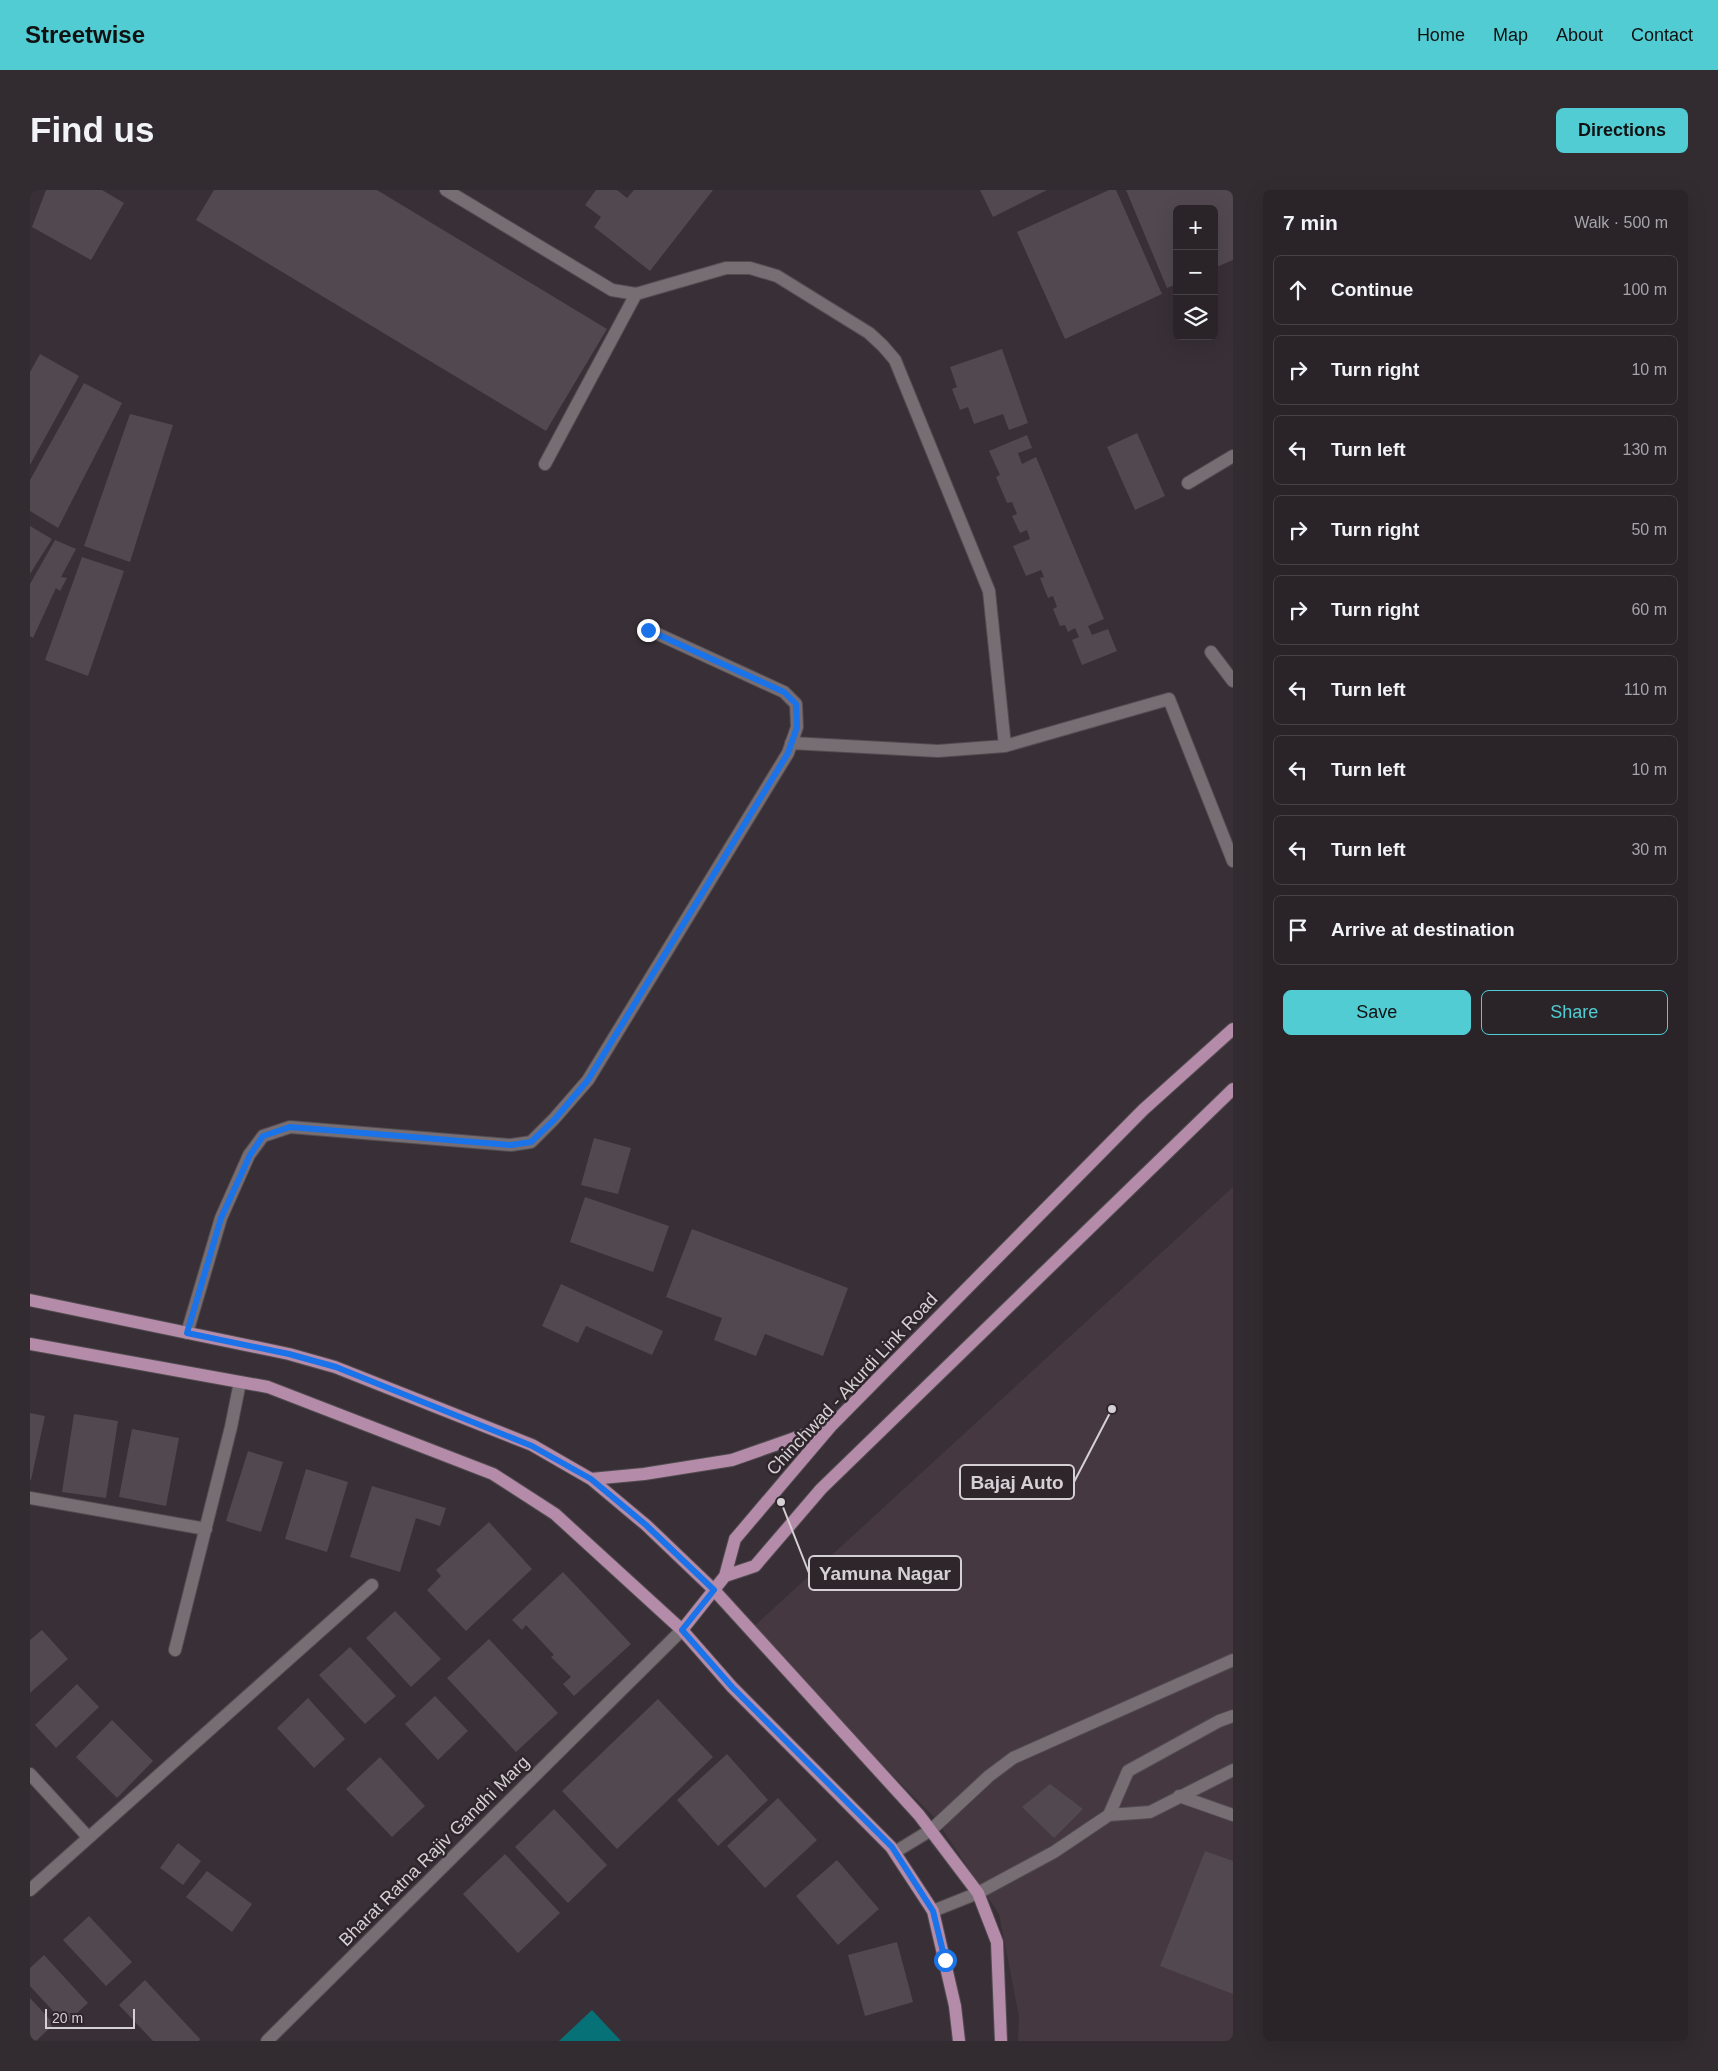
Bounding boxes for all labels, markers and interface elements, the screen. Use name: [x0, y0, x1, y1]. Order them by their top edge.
text: Streetwise: [25, 21, 145, 48]
text: Home: [1417, 25, 1465, 45]
text: Map: [1493, 25, 1528, 45]
text: About: [1556, 25, 1603, 45]
text: Contact: [1631, 25, 1693, 45]
button: Directions: [1556, 108, 1688, 153]
text: Find us: [30, 110, 154, 149]
map controls: [1173, 205, 1218, 340]
button: +: [1173, 205, 1218, 250]
text: 7 min: [1283, 211, 1338, 234]
text: Walk · 500 m: [1574, 214, 1668, 231]
button: −: [1173, 250, 1218, 295]
icon: ahead: [1284, 276, 1312, 304]
text: Continue: [1331, 279, 1413, 300]
text: 100 m: [1623, 281, 1667, 298]
button: layers: [1173, 295, 1218, 340]
icon: right: [1284, 356, 1312, 384]
text: Turn right: [1331, 359, 1419, 380]
text: 10 m: [1631, 361, 1667, 378]
icon: left: [1284, 436, 1312, 464]
text: Turn left: [1331, 439, 1406, 460]
text: 130 m: [1623, 441, 1667, 458]
icon: right: [1284, 516, 1312, 544]
text: Turn right: [1331, 519, 1419, 540]
text: 50 m: [1631, 521, 1667, 538]
icon: right: [1284, 596, 1312, 624]
text: Turn right: [1331, 599, 1419, 620]
text: 60 m: [1631, 601, 1667, 618]
route end: [637, 619, 660, 642]
icon: left: [1284, 676, 1312, 704]
text: Turn left: [1331, 679, 1406, 700]
text: 110 m: [1624, 681, 1667, 698]
icon: left: [1284, 756, 1312, 784]
text: Turn left: [1331, 759, 1406, 780]
text: 10 m: [1631, 761, 1667, 778]
icon: left: [1284, 836, 1312, 864]
text: Turn left: [1331, 839, 1406, 860]
text: 30 m: [1631, 841, 1667, 858]
icon: arrive: [1284, 916, 1312, 944]
text: Arrive at destination: [1331, 919, 1515, 940]
button: Save: [1283, 990, 1471, 1035]
button: Share: [1481, 990, 1668, 1035]
street label: Chinchwad - Akurdi Link Road: [762, 1289, 942, 1479]
callout: Bajaj Auto: [960, 1465, 1074, 1499]
text: Bajaj Auto: [970, 1472, 1064, 1493]
callout: Yamuna Nagar: [809, 1556, 961, 1590]
text: Yamuna Nagar: [819, 1563, 952, 1584]
street label: Bharat Ratna Rajiv Gandhi Marg: [335, 1752, 533, 1950]
route start: [934, 1949, 957, 1972]
scale bar: [45, 2006, 135, 2029]
text: 20 m: [52, 2010, 83, 2026]

